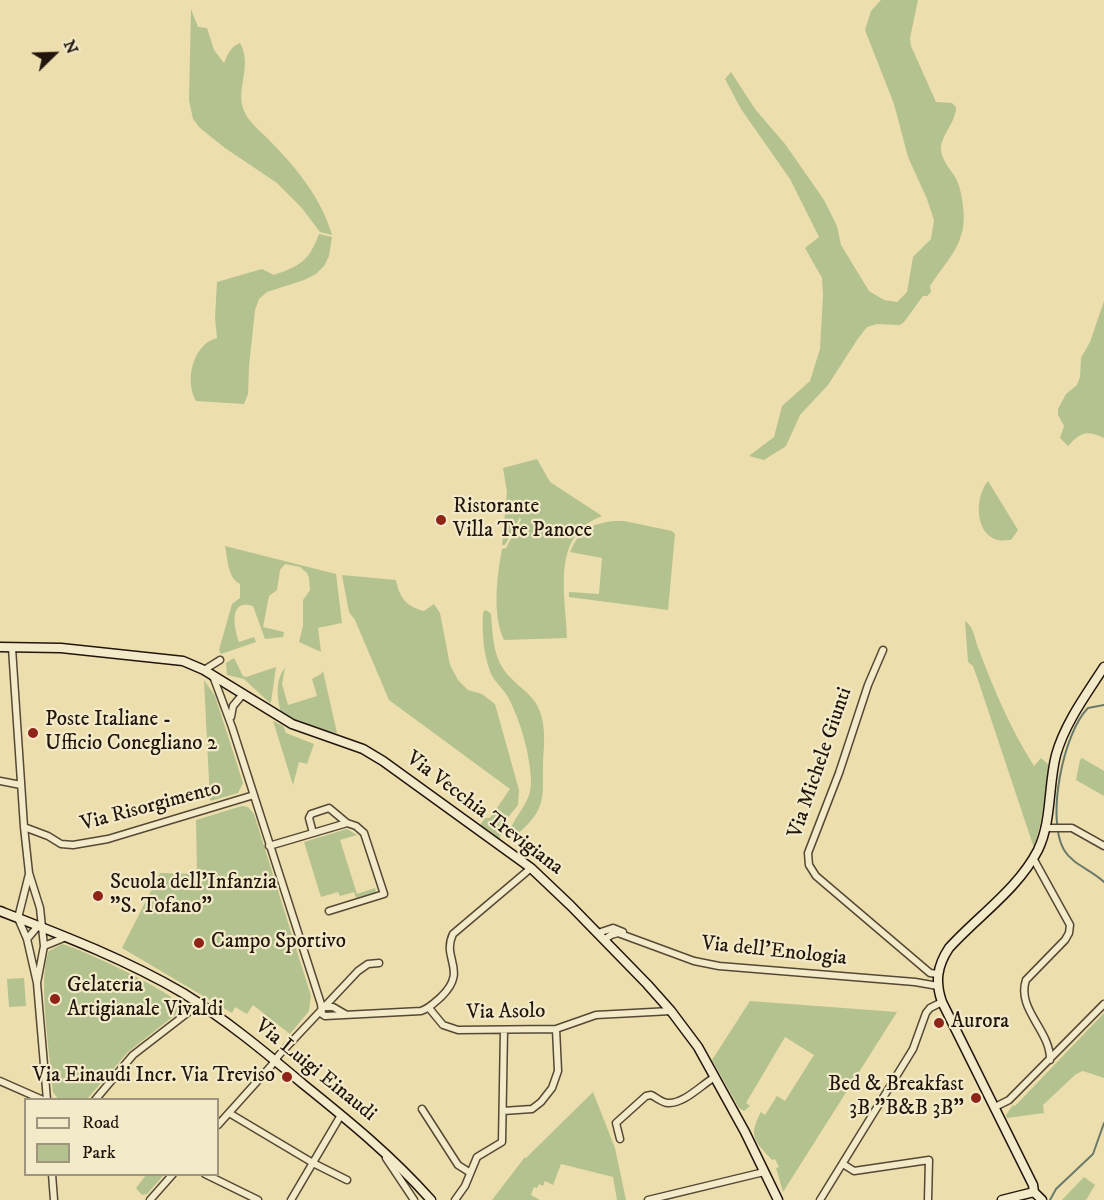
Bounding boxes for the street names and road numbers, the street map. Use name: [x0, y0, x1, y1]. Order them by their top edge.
street label: Via Michele Giunti: [783, 684, 859, 842]
street label: Via Vecchia Trevigiana: [400, 747, 568, 881]
street label: Via Risorgimento: [78, 776, 224, 838]
street label: Via dell'Enologia: [700, 932, 848, 972]
street label: Via Asolo: [466, 1000, 546, 1026]
street label: Via Luigi Einaudi: [249, 1014, 381, 1128]

